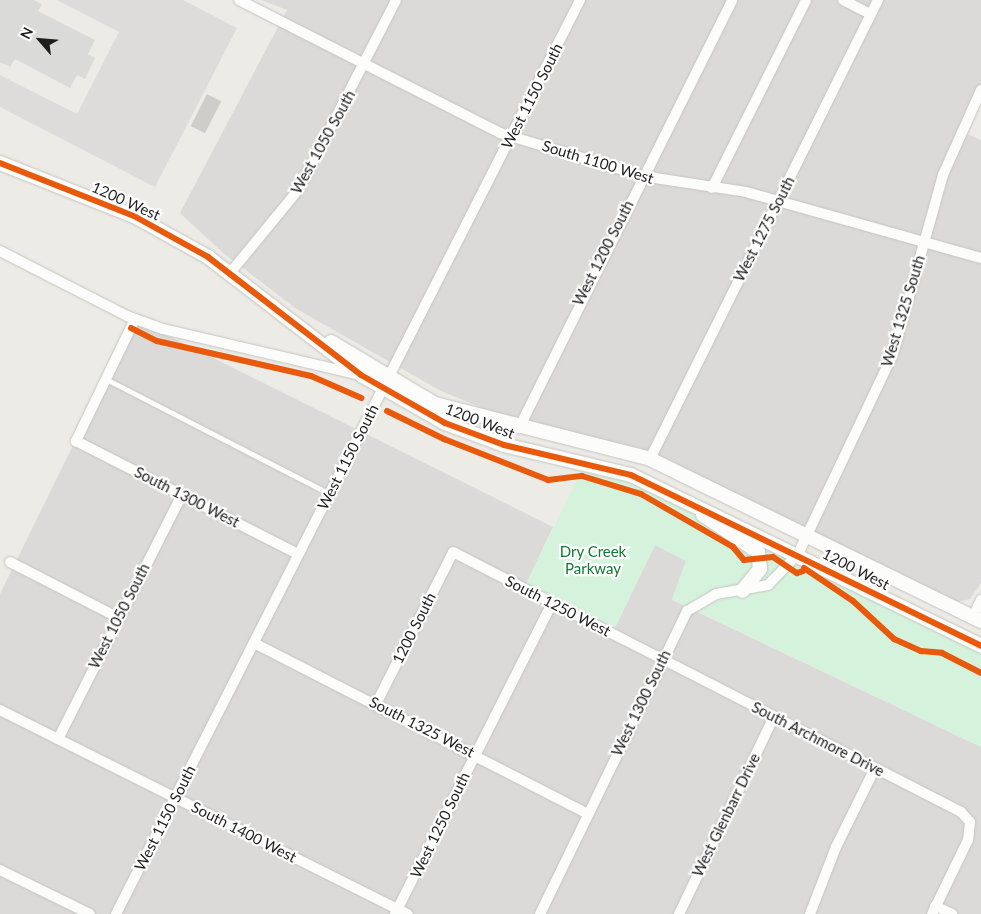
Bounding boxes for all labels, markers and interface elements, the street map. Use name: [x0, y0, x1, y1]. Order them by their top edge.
north arrow: [15, 15, 65, 65]
text: N: [16, 24, 36, 42]
street label: West 1150 South: [498, 40, 566, 152]
street label: West 1050 South: [287, 87, 359, 197]
street label: South 1100 West: [540, 136, 656, 188]
street label: West 1275 South: [730, 173, 798, 285]
street label: 1200 West: [89, 178, 163, 224]
street label: West 1200 South: [569, 197, 637, 309]
street label: West 1325 South: [877, 253, 929, 369]
street label: 1200 West: [443, 399, 517, 443]
street label: West 1150 South: [314, 401, 382, 513]
street label: South 1300 West: [131, 463, 243, 531]
park label: Dry Creek Parkway: [560, 542, 626, 577]
street label: 1200 West: [819, 544, 893, 594]
street label: West 1050 South: [85, 560, 153, 672]
street label: South 1250 West: [502, 572, 614, 640]
street label: 1200 South: [388, 589, 440, 667]
street label: West 1300 South: [608, 647, 674, 759]
street label: South 1325 West: [366, 693, 478, 761]
street label: South Archmore Drive: [748, 698, 888, 780]
street label: West Glenbarr Drive: [688, 750, 764, 880]
street label: West 1150 South: [131, 762, 199, 874]
street label: West 1250 South: [407, 769, 473, 881]
street label: South 1400 West: [188, 798, 300, 866]

